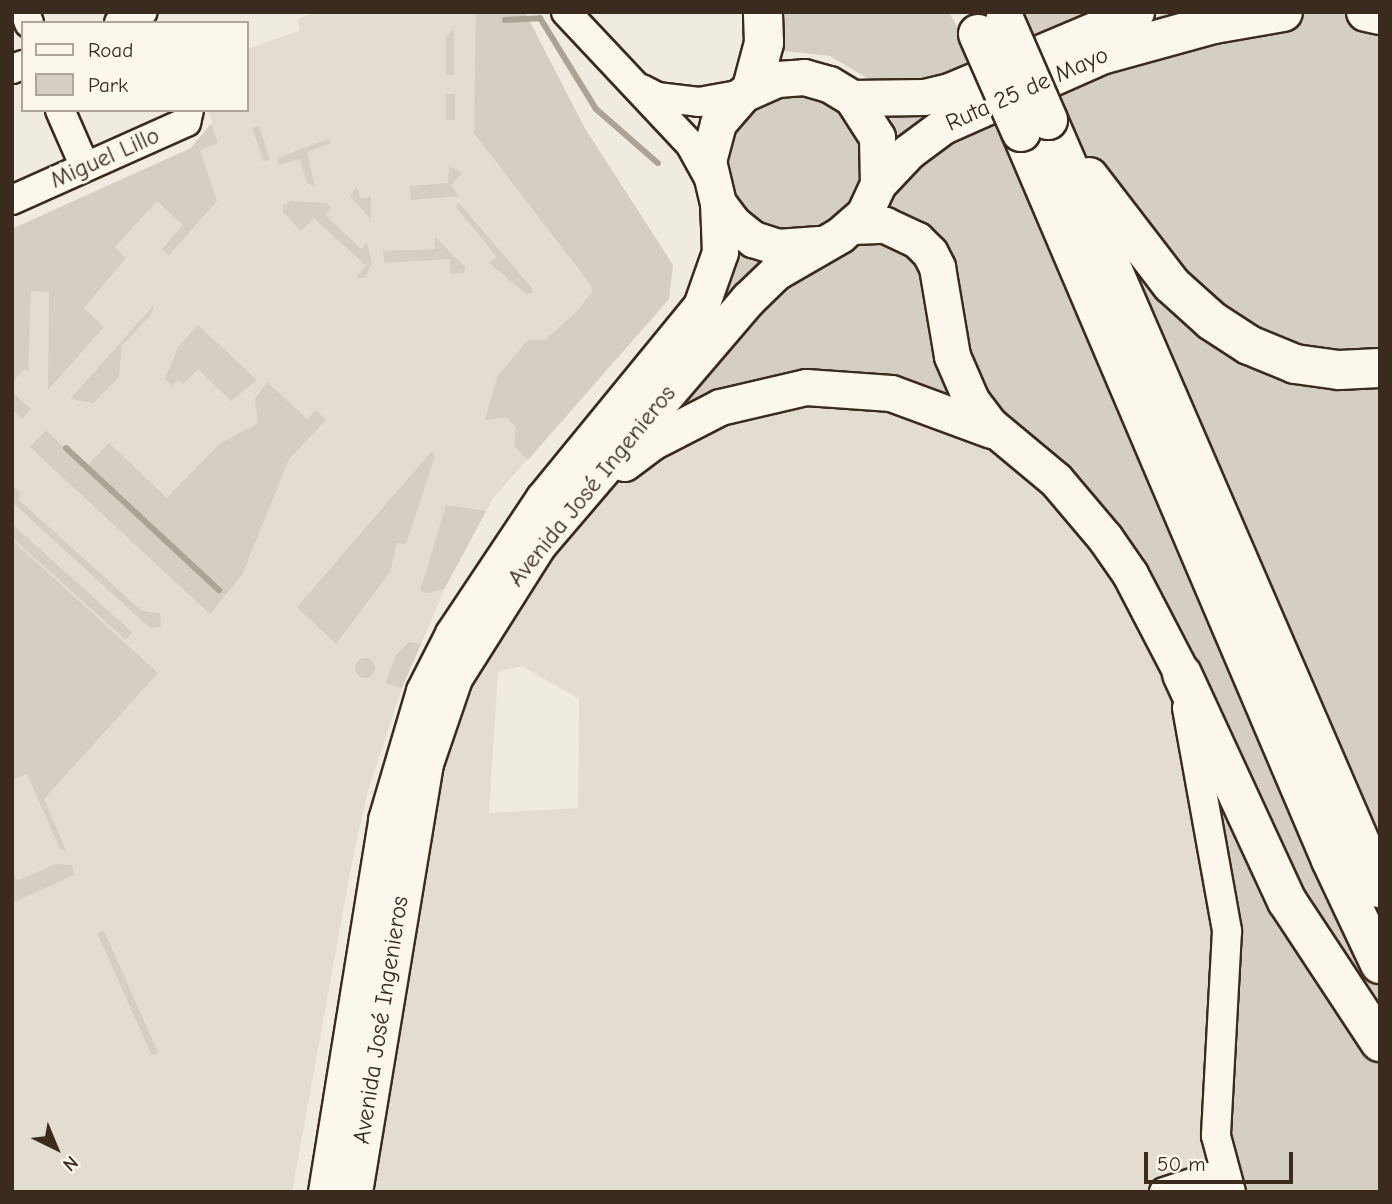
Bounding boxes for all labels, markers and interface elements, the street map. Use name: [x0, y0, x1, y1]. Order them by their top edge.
legend: [21, 21, 248, 112]
text: Road: [88, 38, 133, 62]
street label: Ruta 25 de Mayo: [941, 40, 1113, 138]
text: Park: [88, 73, 128, 97]
street label: Miguel Lillo: [46, 121, 164, 195]
street label: Avenida José Ingenieros: [502, 380, 682, 592]
street label: Avenida José Ingenieros: [347, 894, 415, 1146]
north arrow: [21, 1113, 91, 1183]
scale bar: [1147, 1138, 1296, 1182]
text: N: [58, 1151, 82, 1176]
text: 50 m: [1157, 1152, 1206, 1176]

